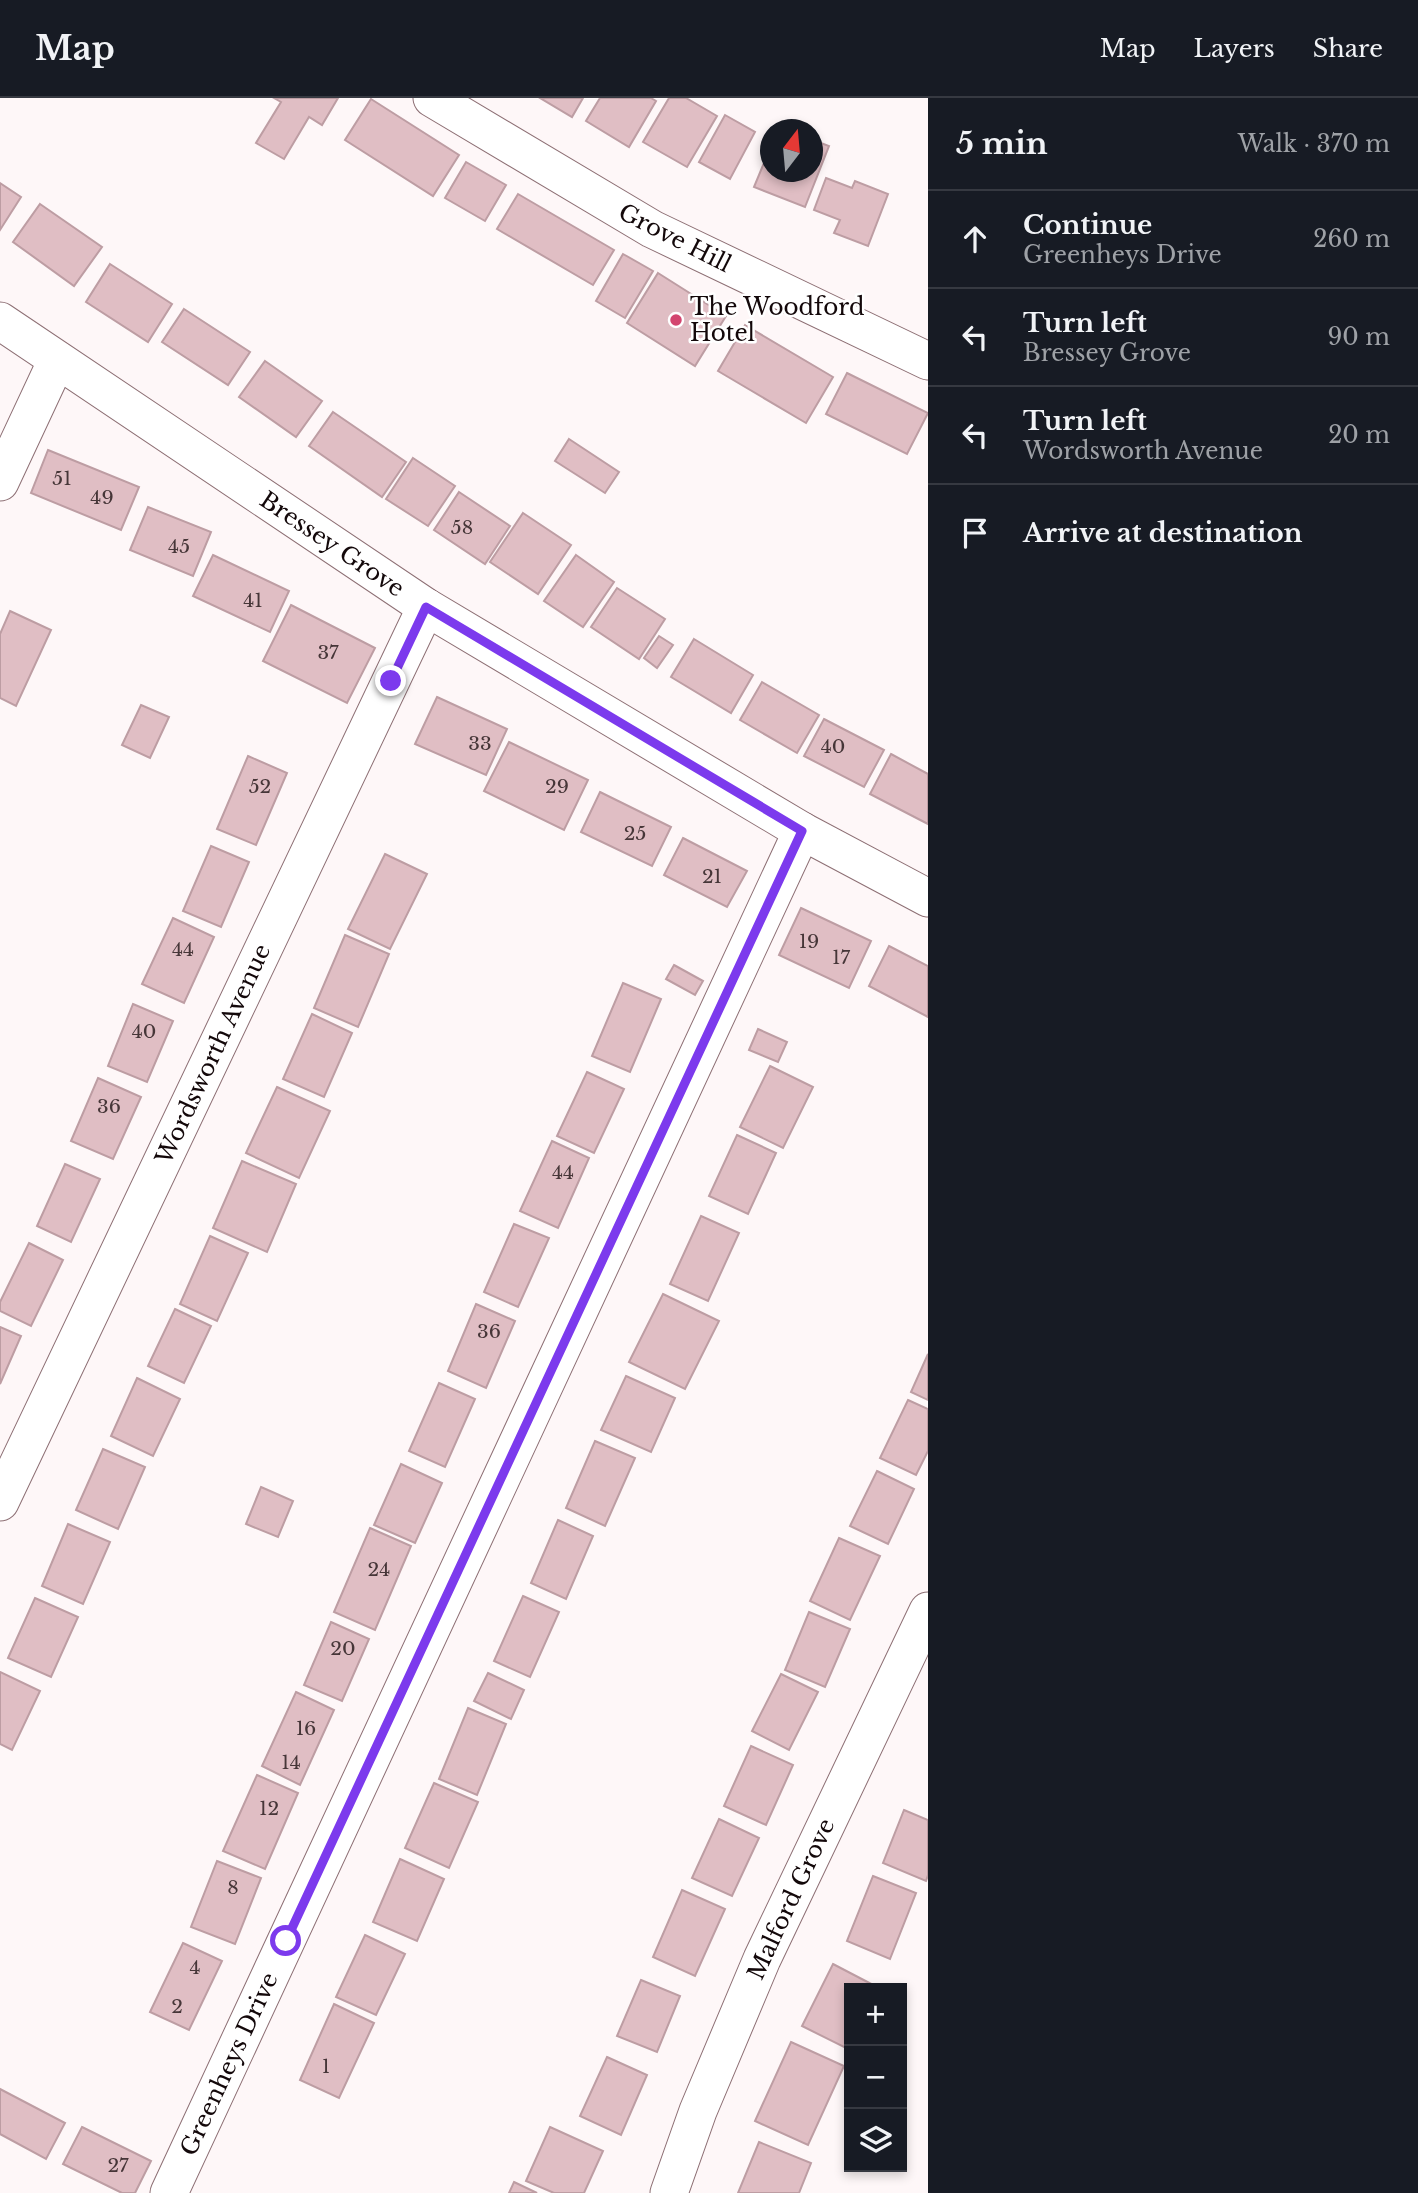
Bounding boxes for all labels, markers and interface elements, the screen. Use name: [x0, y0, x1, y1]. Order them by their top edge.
text: Map: [35, 28, 115, 69]
text: Map: [1100, 34, 1156, 63]
text: Layers: [1194, 34, 1275, 63]
text: Share: [1313, 34, 1383, 63]
north arrow: [760, 119, 823, 182]
text: 5 min: [956, 125, 1048, 162]
text: Walk · 370 m: [1238, 130, 1390, 158]
street label: Grove Hill: [614, 198, 736, 278]
text: Continue: [1023, 209, 1152, 241]
icon: ahead: [956, 220, 994, 258]
text: 260 m: [1313, 225, 1390, 253]
text: Greenheys Drive: [1023, 241, 1222, 269]
place label: The Woodford Hotel: [690, 293, 865, 347]
text: Turn left: [1023, 307, 1147, 339]
marker: The Woodford Hotel: [668, 312, 684, 328]
icon: left: [956, 318, 994, 356]
text: 90 m: [1328, 323, 1390, 351]
text: Bressey Grove: [1023, 339, 1191, 367]
text: Turn left: [1023, 405, 1147, 437]
icon: left: [956, 416, 994, 454]
text: 20 m: [1328, 421, 1390, 449]
text: Wordsworth Avenue: [1023, 437, 1263, 465]
house number: 51: [52, 467, 72, 490]
street label: Bressey Grove: [255, 485, 409, 603]
house number: 49: [90, 486, 114, 509]
icon: arrive: [956, 514, 994, 552]
house number: 58: [451, 516, 473, 539]
text: Arrive at destination: [1023, 517, 1303, 549]
house number: 45: [168, 535, 190, 558]
house number: 41: [243, 589, 263, 612]
house number: 37: [317, 641, 339, 664]
route end: [375, 665, 406, 696]
house number: 33: [468, 732, 492, 755]
house number: 40: [821, 735, 845, 758]
house number: 52: [249, 775, 271, 798]
house number: 29: [545, 775, 569, 798]
house number: 25: [624, 822, 646, 845]
house number: 21: [702, 865, 722, 888]
house number: 19: [799, 930, 819, 953]
house number: 44: [172, 938, 194, 961]
street label: Wordsworth Avenue: [149, 939, 276, 1170]
house number: 17: [832, 946, 850, 969]
house number: 40: [132, 1020, 156, 1043]
house number: 36: [97, 1095, 121, 1118]
house number: 44: [552, 1161, 574, 1184]
house number: 36: [477, 1320, 501, 1343]
house number: 24: [368, 1558, 390, 1581]
house number: 20: [330, 1637, 356, 1660]
house number: 16: [296, 1717, 316, 1740]
house number: 14: [281, 1751, 301, 1774]
house number: 12: [259, 1797, 279, 1820]
street label: Malford Grove: [741, 1814, 841, 1984]
house number: 8: [227, 1876, 239, 1899]
route start: [270, 1925, 301, 1956]
house number: 4: [189, 1956, 201, 1979]
street label: Greenheys Drive: [174, 1968, 284, 2160]
map controls: [844, 1983, 907, 2172]
button: +: [844, 1983, 907, 2046]
house number: 2: [171, 1995, 183, 2018]
button: −: [844, 2046, 907, 2109]
house number: 1: [322, 2055, 330, 2078]
button: layers: [844, 2109, 907, 2172]
house number: 27: [107, 2154, 129, 2177]

